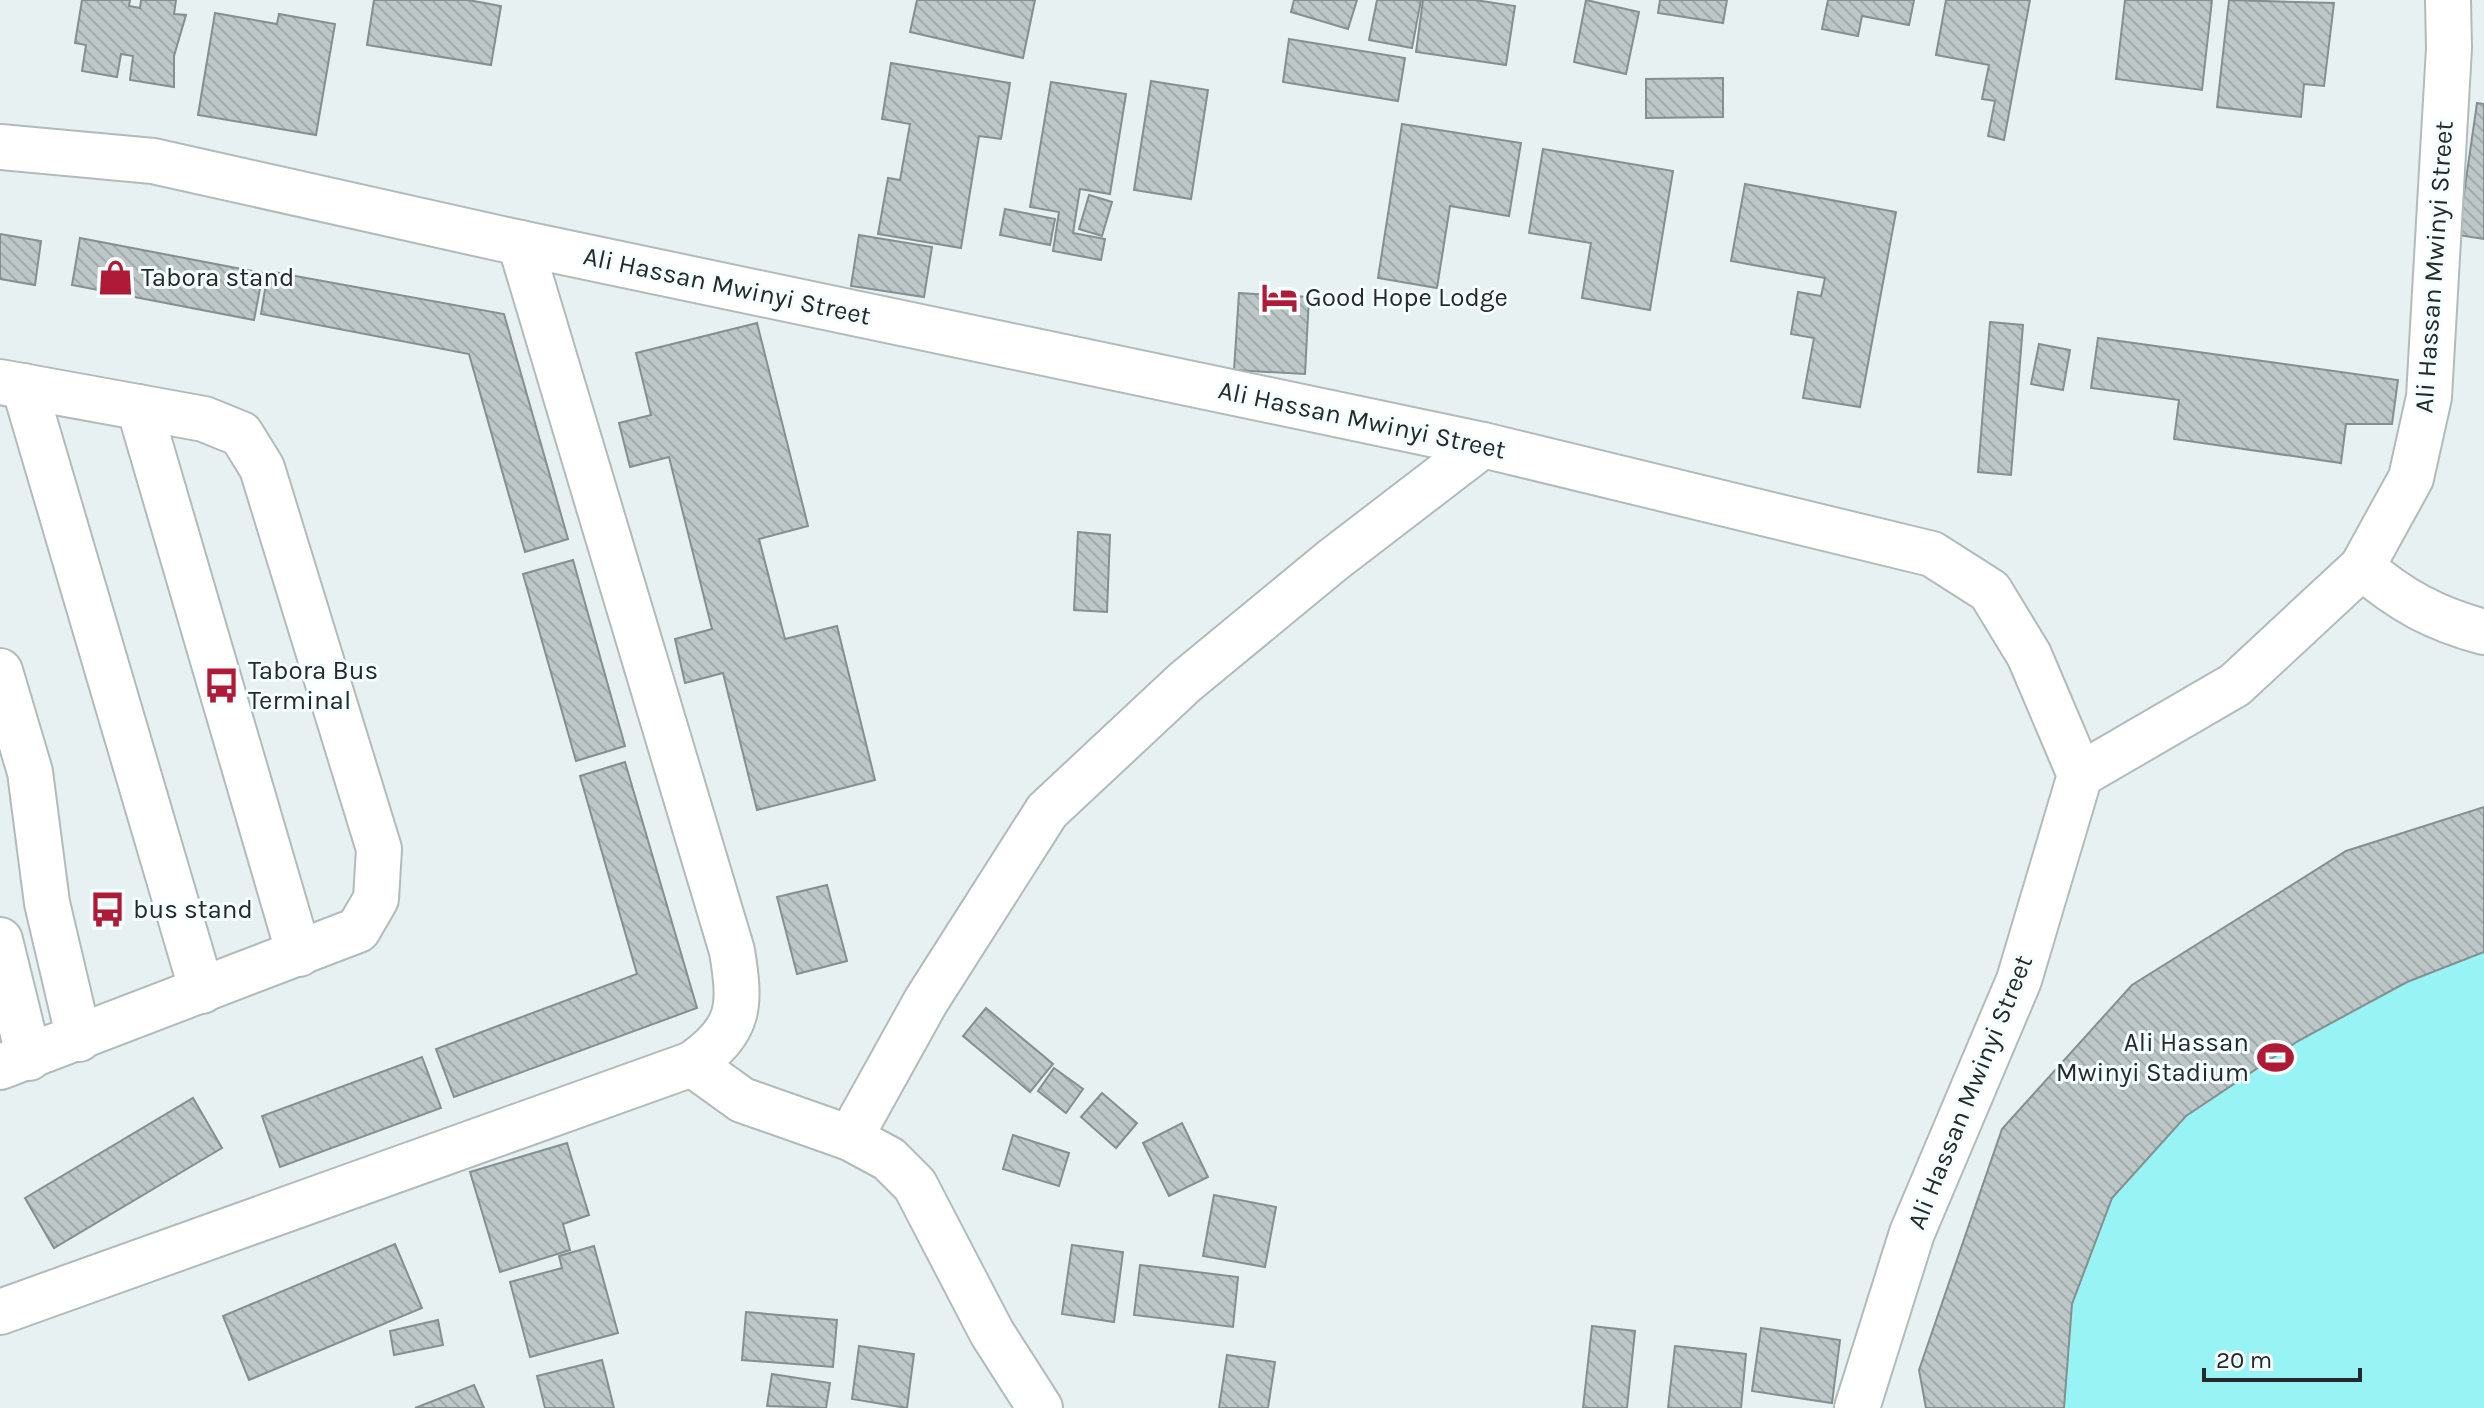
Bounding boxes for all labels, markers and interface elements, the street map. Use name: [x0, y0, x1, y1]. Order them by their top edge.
street label: Ali Hassan Mwinyi Street: [2408, 120, 2460, 414]
street label: Ali Hassan Mwinyi Street: [580, 240, 874, 332]
shop icon: Tabora stand: [96, 258, 134, 296]
place label: Tabora stand: [141, 262, 294, 293]
hotel icon: Good Hope Lodge: [1260, 278, 1298, 316]
place label: Good Hope Lodge: [1305, 282, 1508, 313]
street label: Ali Hassan Mwinyi Street: [1215, 374, 1509, 466]
place label: Tabora Bus Terminal: [248, 655, 378, 716]
bus stop icon: Tabora Bus Terminal: [203, 666, 241, 704]
bus stop icon: bus stand: [88, 890, 126, 928]
place label: bus stand: [133, 894, 253, 925]
street label: Ali Hassan Mwinyi Street: [1901, 950, 2039, 1234]
place label: Ali Hassan Mwinyi Stadium: [2056, 1027, 2249, 1088]
sports icon: Ali Hassan Mwinyi Stadium: [2256, 1038, 2294, 1076]
scale bar: [2204, 1332, 2360, 1382]
text: 20 m: [2216, 1346, 2272, 1374]

